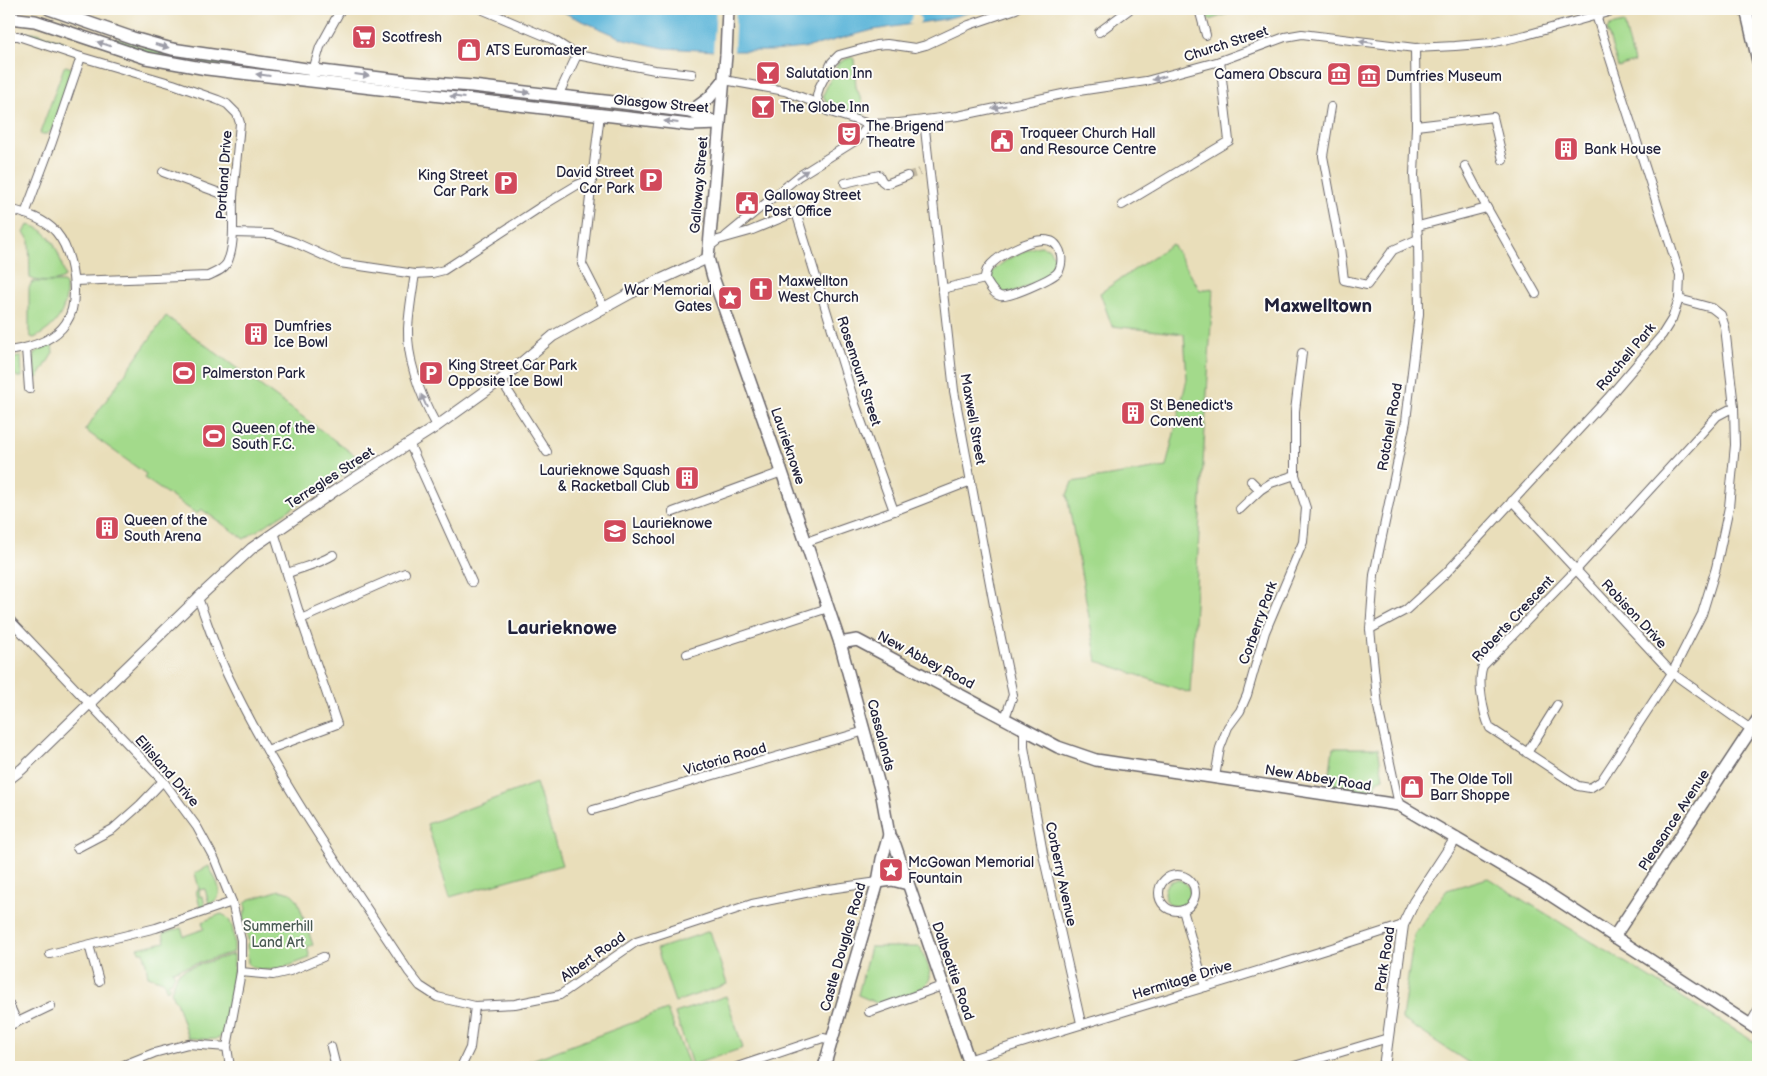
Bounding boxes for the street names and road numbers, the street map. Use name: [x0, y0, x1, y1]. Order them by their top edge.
street label: Church Street: [1182, 22, 1271, 66]
street label: Glasgow Street: [613, 91, 710, 117]
street label: Portland Drive: [212, 130, 236, 220]
street label: Galloway Street: [686, 135, 712, 234]
street label: Rosemount Street: [833, 314, 885, 429]
street label: Rotchell Park: [1593, 320, 1659, 394]
street label: Maxwell Street: [957, 372, 990, 467]
street label: Rotchell Road: [1374, 382, 1406, 472]
street label: Laurieknowe: [767, 405, 809, 487]
street label: Terregles Street: [283, 443, 378, 513]
street label: Roberts Crescent: [1469, 572, 1558, 666]
street label: Robison Drive: [1598, 576, 1670, 652]
street label: Corberry Park: [1235, 579, 1281, 667]
street label: New Abbey Road: [875, 627, 977, 693]
street label: Cassalands: [863, 697, 899, 773]
street label: Ellisland Drive: [131, 732, 203, 810]
street label: Victoria Road: [682, 739, 768, 779]
street label: New Abbey Road: [1264, 761, 1372, 795]
street label: Pleasance Avenue: [1635, 766, 1713, 874]
street label: Corberry Avenue: [1042, 820, 1080, 928]
street label: Castle Douglas Road: [816, 881, 870, 1013]
street label: Dalbeattie Road: [928, 920, 978, 1022]
street label: Park Road: [1371, 925, 1399, 993]
street label: Albert Road: [557, 929, 629, 985]
street label: Hermitage Drive: [1130, 957, 1234, 1003]

